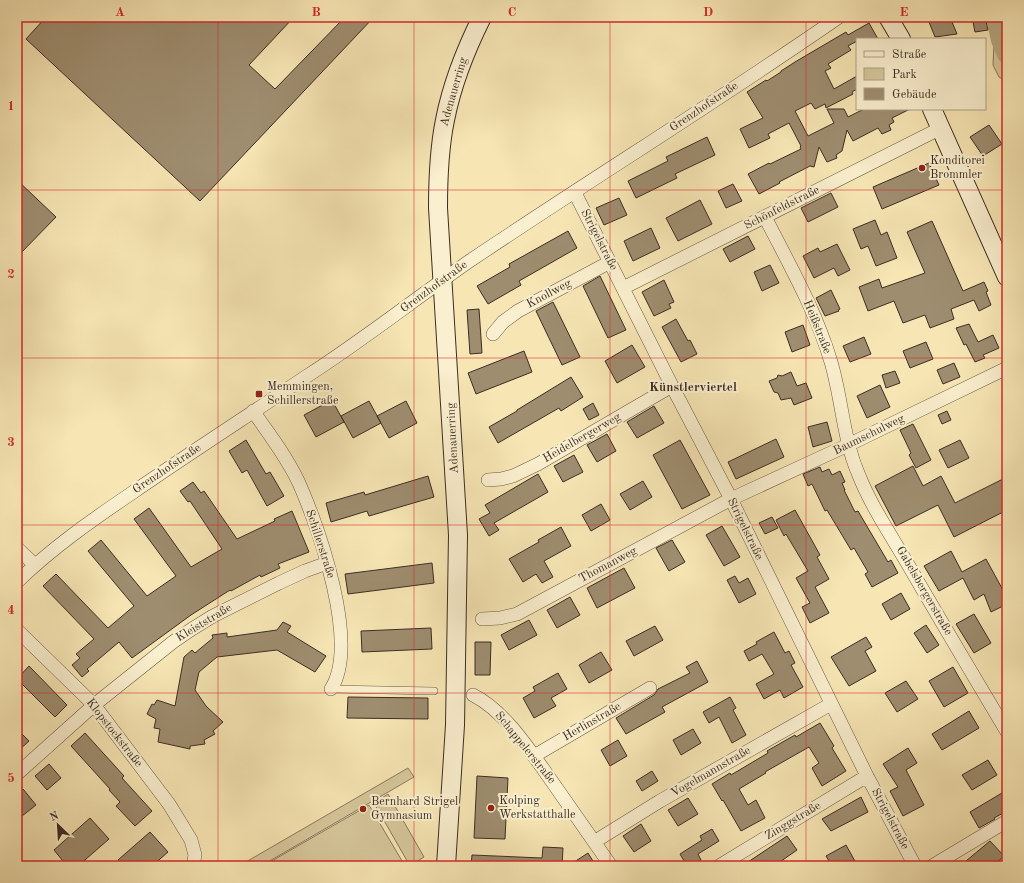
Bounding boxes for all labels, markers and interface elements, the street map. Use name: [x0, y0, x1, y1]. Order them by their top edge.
text: A: [115, 6, 125, 19]
text: B: [311, 6, 321, 19]
text: C: [508, 6, 516, 19]
text: D: [703, 6, 713, 19]
text: E: [900, 6, 909, 19]
legend: [856, 38, 986, 110]
text: Straße: [892, 49, 927, 61]
street label: Adenauerring: [438, 56, 470, 128]
text: Park: [892, 69, 917, 81]
street label: Grenzhofstraße: [668, 80, 741, 134]
text: Gebäude: [892, 89, 937, 101]
text: 1: [7, 100, 15, 113]
place label: Konditorei Brommler: [930, 155, 985, 181]
marker: Konditorei Brommler: [917, 163, 927, 173]
street label: Schönfeldstraße: [742, 184, 822, 232]
street label: Strigelstraße: [578, 207, 620, 273]
street label: Grenzhofstraße: [398, 259, 470, 315]
text: 2: [7, 268, 15, 281]
street label: Knollweg: [525, 277, 574, 311]
street label: Heißstraße: [801, 299, 833, 356]
place label: Memmingen, Schillerstraße: [267, 381, 339, 407]
district label: Künstlerviertel: [649, 381, 737, 394]
marker: Memmingen, Schillerstraße: [254, 389, 264, 399]
street label: Adenauerring: [445, 402, 461, 474]
street label: Heidelbergerweg: [541, 411, 623, 465]
street label: Baumschulweg: [832, 412, 907, 457]
text: 3: [7, 436, 15, 449]
street label: Grenzhofstraße: [131, 442, 204, 496]
street label: Strigelstraße: [725, 496, 765, 562]
street label: Schillerstraße: [303, 508, 337, 580]
street label: Thomanweg: [577, 545, 639, 585]
street label: Gabelsbergerstraße: [894, 545, 955, 638]
street label: Kleiststraße: [174, 601, 234, 644]
text: 4: [7, 604, 15, 617]
street label: Klopstockstraße: [84, 696, 145, 770]
street label: Herlinstraße: [561, 700, 624, 743]
street label: Schappelerstraße: [492, 710, 558, 787]
street label: Vogelmannstraße: [669, 744, 753, 800]
text: 5: [7, 772, 15, 785]
street label: Strigelstraße: [869, 787, 911, 852]
place label: Kolping Werkstatthalle: [499, 795, 576, 821]
place label: Bernhard Strigel Gymnasium: [371, 796, 458, 822]
street label: Zinggstraße: [763, 799, 823, 842]
marker: Kolping Werkstatthalle: [486, 803, 496, 813]
marker: Bernhard Strigel Gymnasium: [358, 804, 368, 814]
north arrow: [38, 805, 78, 845]
text: N: [48, 810, 61, 824]

